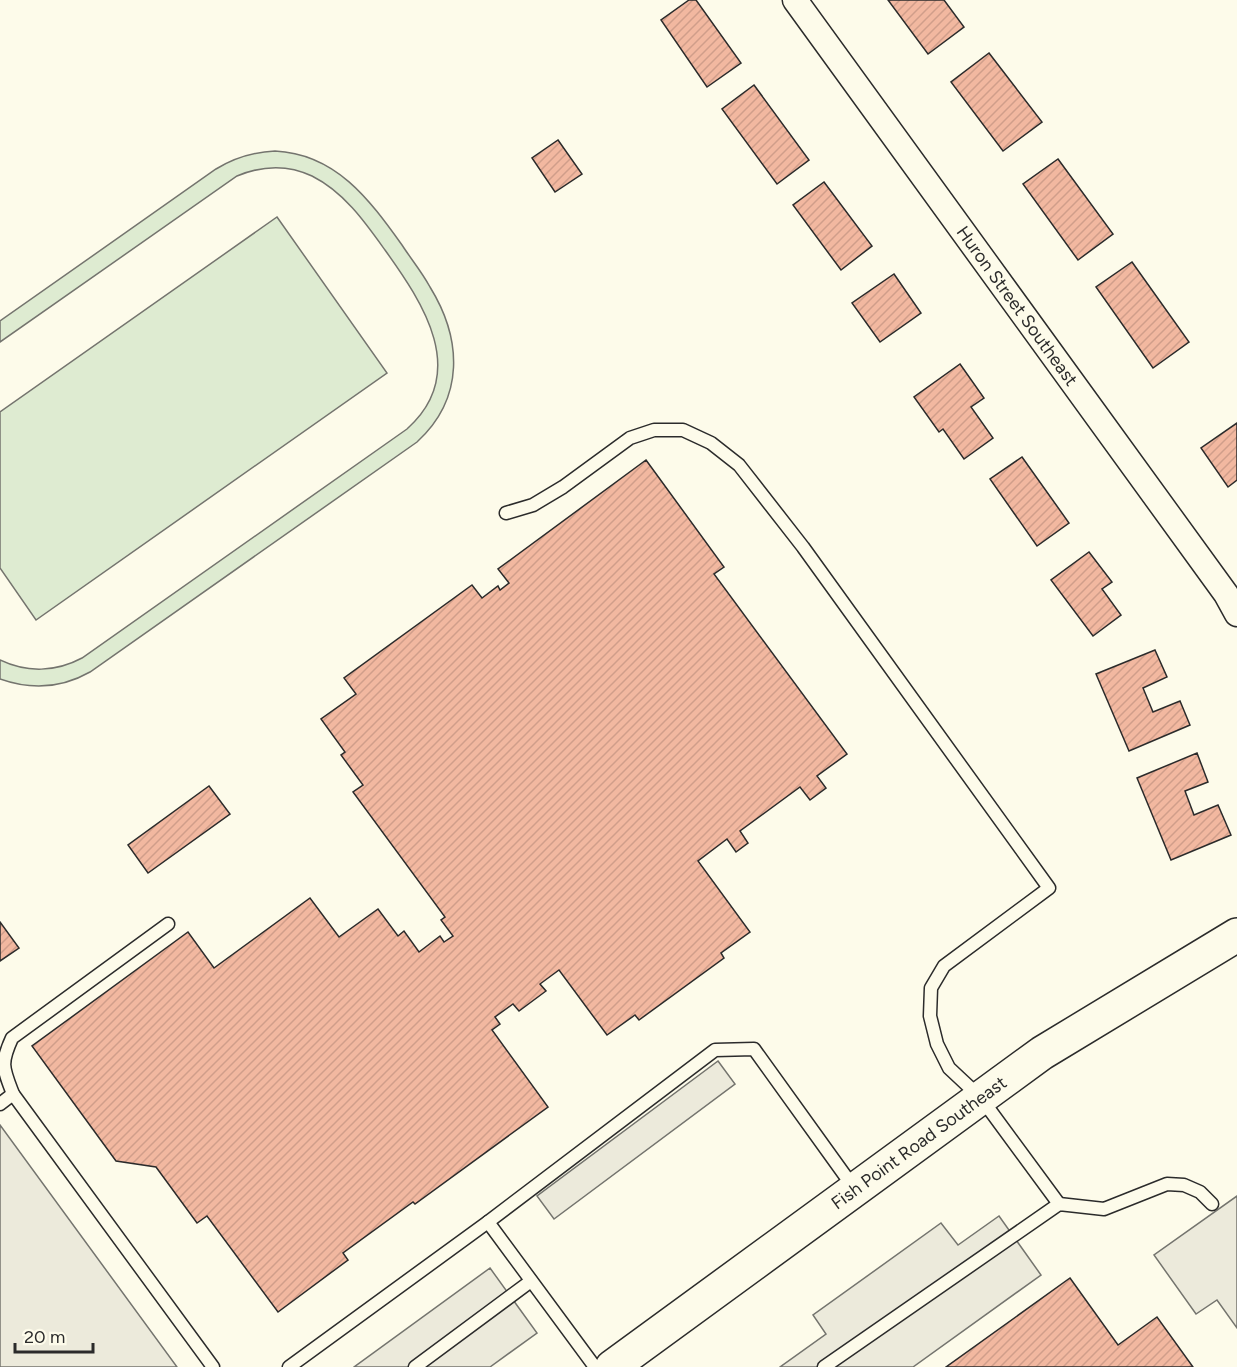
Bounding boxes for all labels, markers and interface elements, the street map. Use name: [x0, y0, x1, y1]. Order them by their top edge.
street label: Huron Street Southeast: [952, 222, 1082, 390]
street label: Fish Point Road Southeast: [827, 1072, 1011, 1214]
scale bar: [15, 1316, 93, 1354]
text: 20 m: [24, 1326, 65, 1348]

